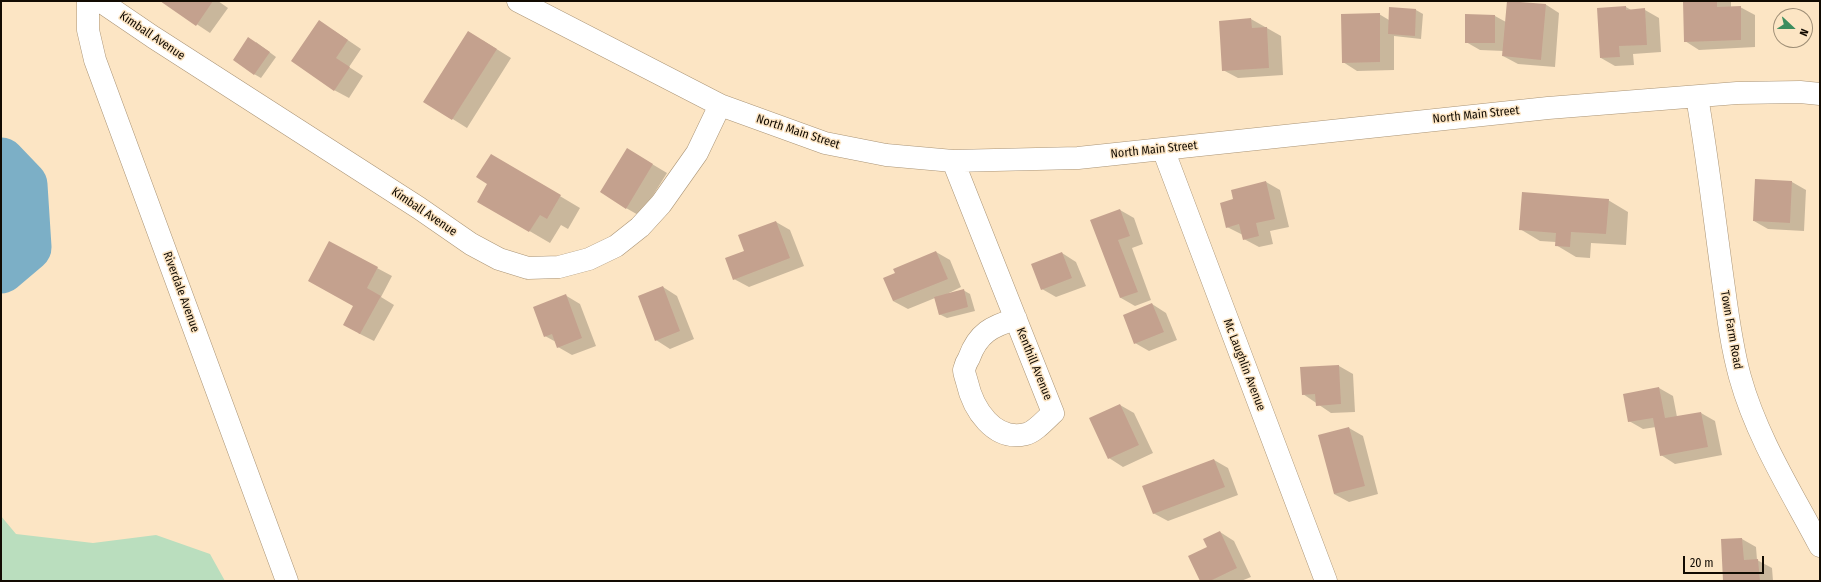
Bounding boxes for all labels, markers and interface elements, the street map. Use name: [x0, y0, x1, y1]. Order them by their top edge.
north arrow: [1773, 8, 1813, 48]
street label: Kimball Avenue: [117, 9, 187, 63]
text: N: [1796, 27, 1811, 38]
street label: North Main Street: [1432, 103, 1520, 127]
street label: North Main Street: [754, 112, 842, 152]
street label: North Main Street: [1110, 138, 1198, 162]
street label: Kimball Avenue: [389, 185, 459, 239]
street label: Riverdale Avenue: [160, 250, 202, 334]
street label: Town Farm Road: [1717, 289, 1745, 371]
street label: Mc Laughlin Avenue: [1220, 317, 1268, 413]
street label: Kenthill Avenue: [1013, 326, 1055, 402]
scale bar: [1685, 548, 1766, 574]
text: 20 m: [1690, 556, 1714, 570]

